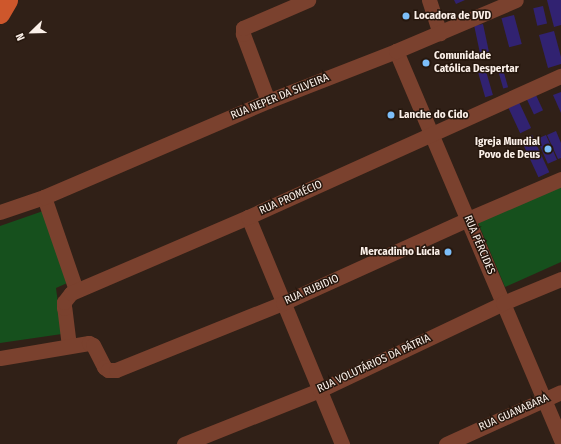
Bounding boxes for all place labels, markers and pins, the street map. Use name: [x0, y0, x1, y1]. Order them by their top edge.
place label: Locadora de DVD: [414, 9, 491, 23]
marker: Locadora de DVD: [401, 11, 411, 21]
place label: Comunidade Católica Despertar: [434, 50, 519, 76]
marker: Comunidade Católica Despertar: [421, 58, 431, 68]
place label: Lanche do Cido: [399, 108, 468, 122]
marker: Lanche do Cido: [386, 110, 396, 120]
place label: Igreja Mundial Povo de Deus: [475, 136, 540, 162]
marker: Igreja Mundial Povo de Deus: [543, 144, 553, 154]
place label: Mercadinho Lúcia: [360, 245, 440, 259]
marker: Mercadinho Lúcia: [443, 247, 453, 257]

